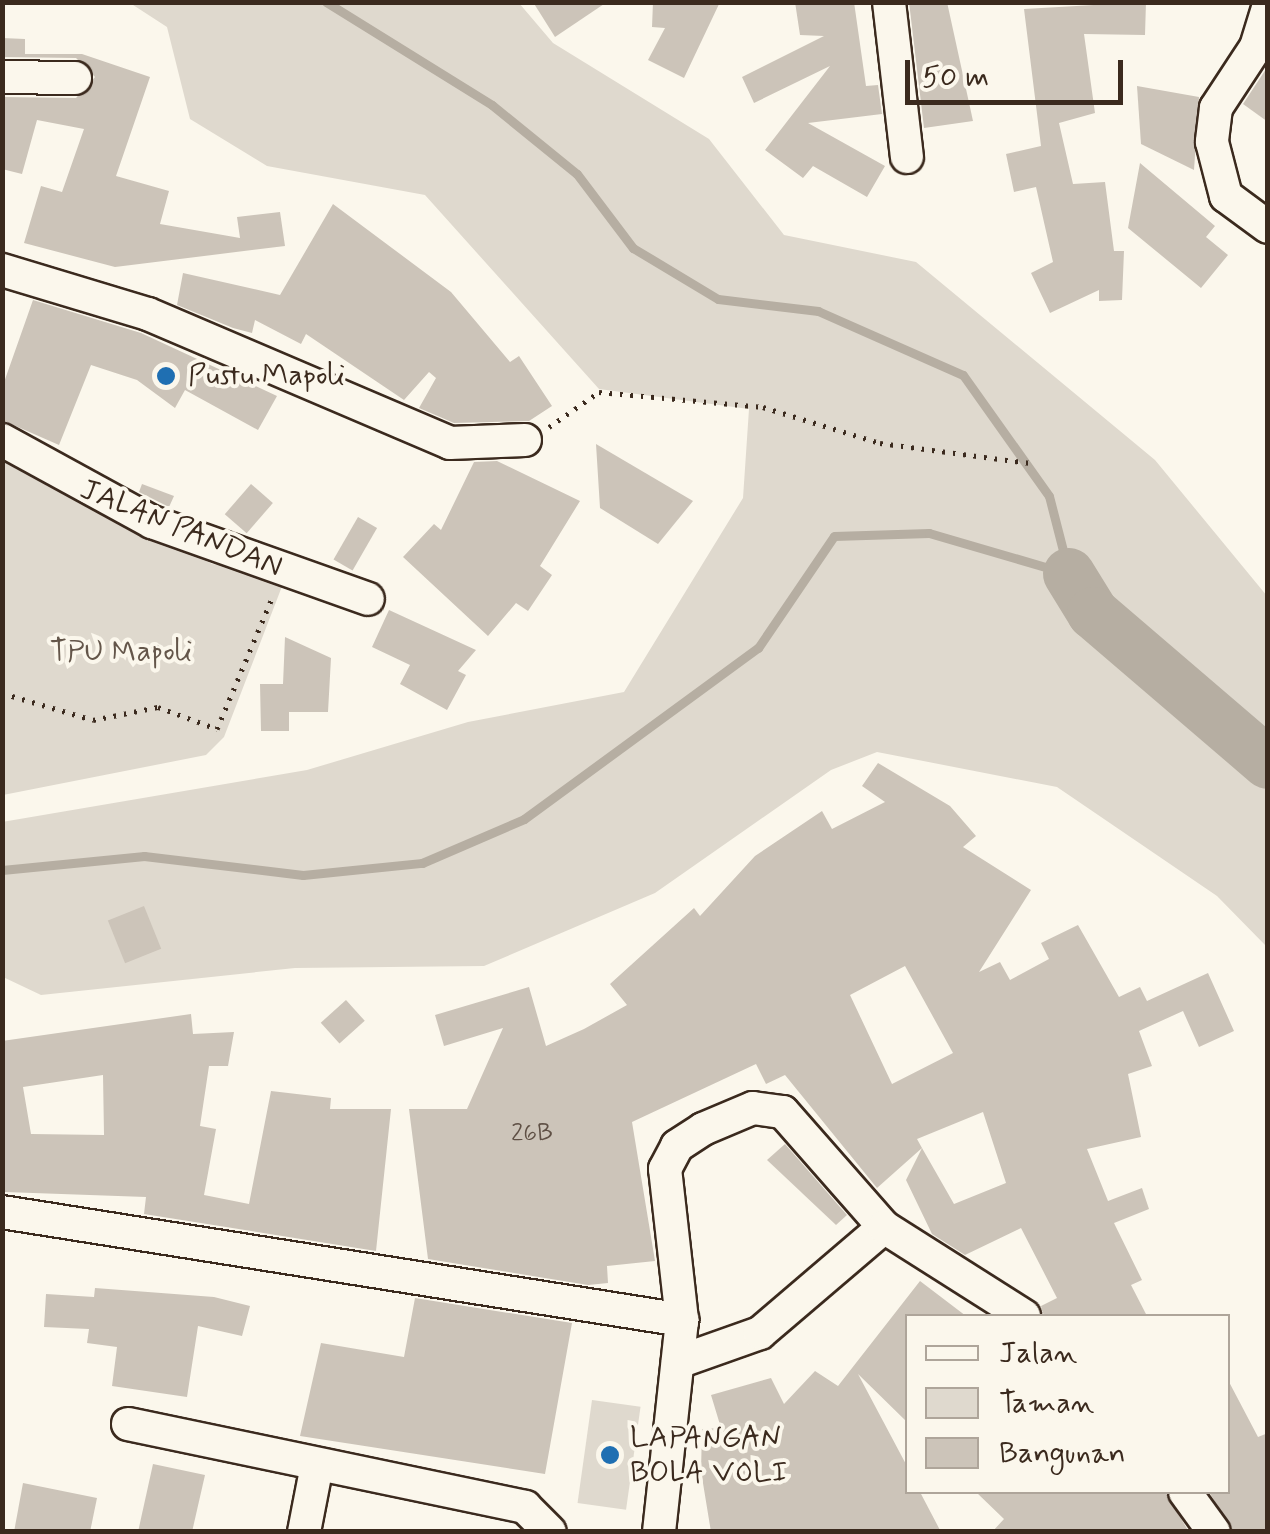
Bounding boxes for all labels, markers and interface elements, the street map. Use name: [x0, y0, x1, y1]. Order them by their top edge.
scale bar: [910, 40, 1128, 102]
text: 50 m: [922, 58, 989, 97]
place label: Pustu Mapoli: [188, 358, 346, 394]
marker: Pustu Mapoli: [153, 363, 179, 389]
street label: JALAN PANDAN: [75, 472, 287, 586]
park label: TPU Mapoli: [48, 634, 194, 670]
house number: 26B: [511, 1119, 553, 1149]
legend: [905, 1314, 1230, 1494]
text: Jalan: [999, 1334, 1077, 1373]
text: Taman: [999, 1384, 1094, 1423]
place label: LAPANGAN BOLA VOLI: [630, 1420, 785, 1490]
text: Bangunan: [999, 1434, 1126, 1473]
marker: LAPANGAN BOLA VOLI: [599, 1444, 621, 1466]

